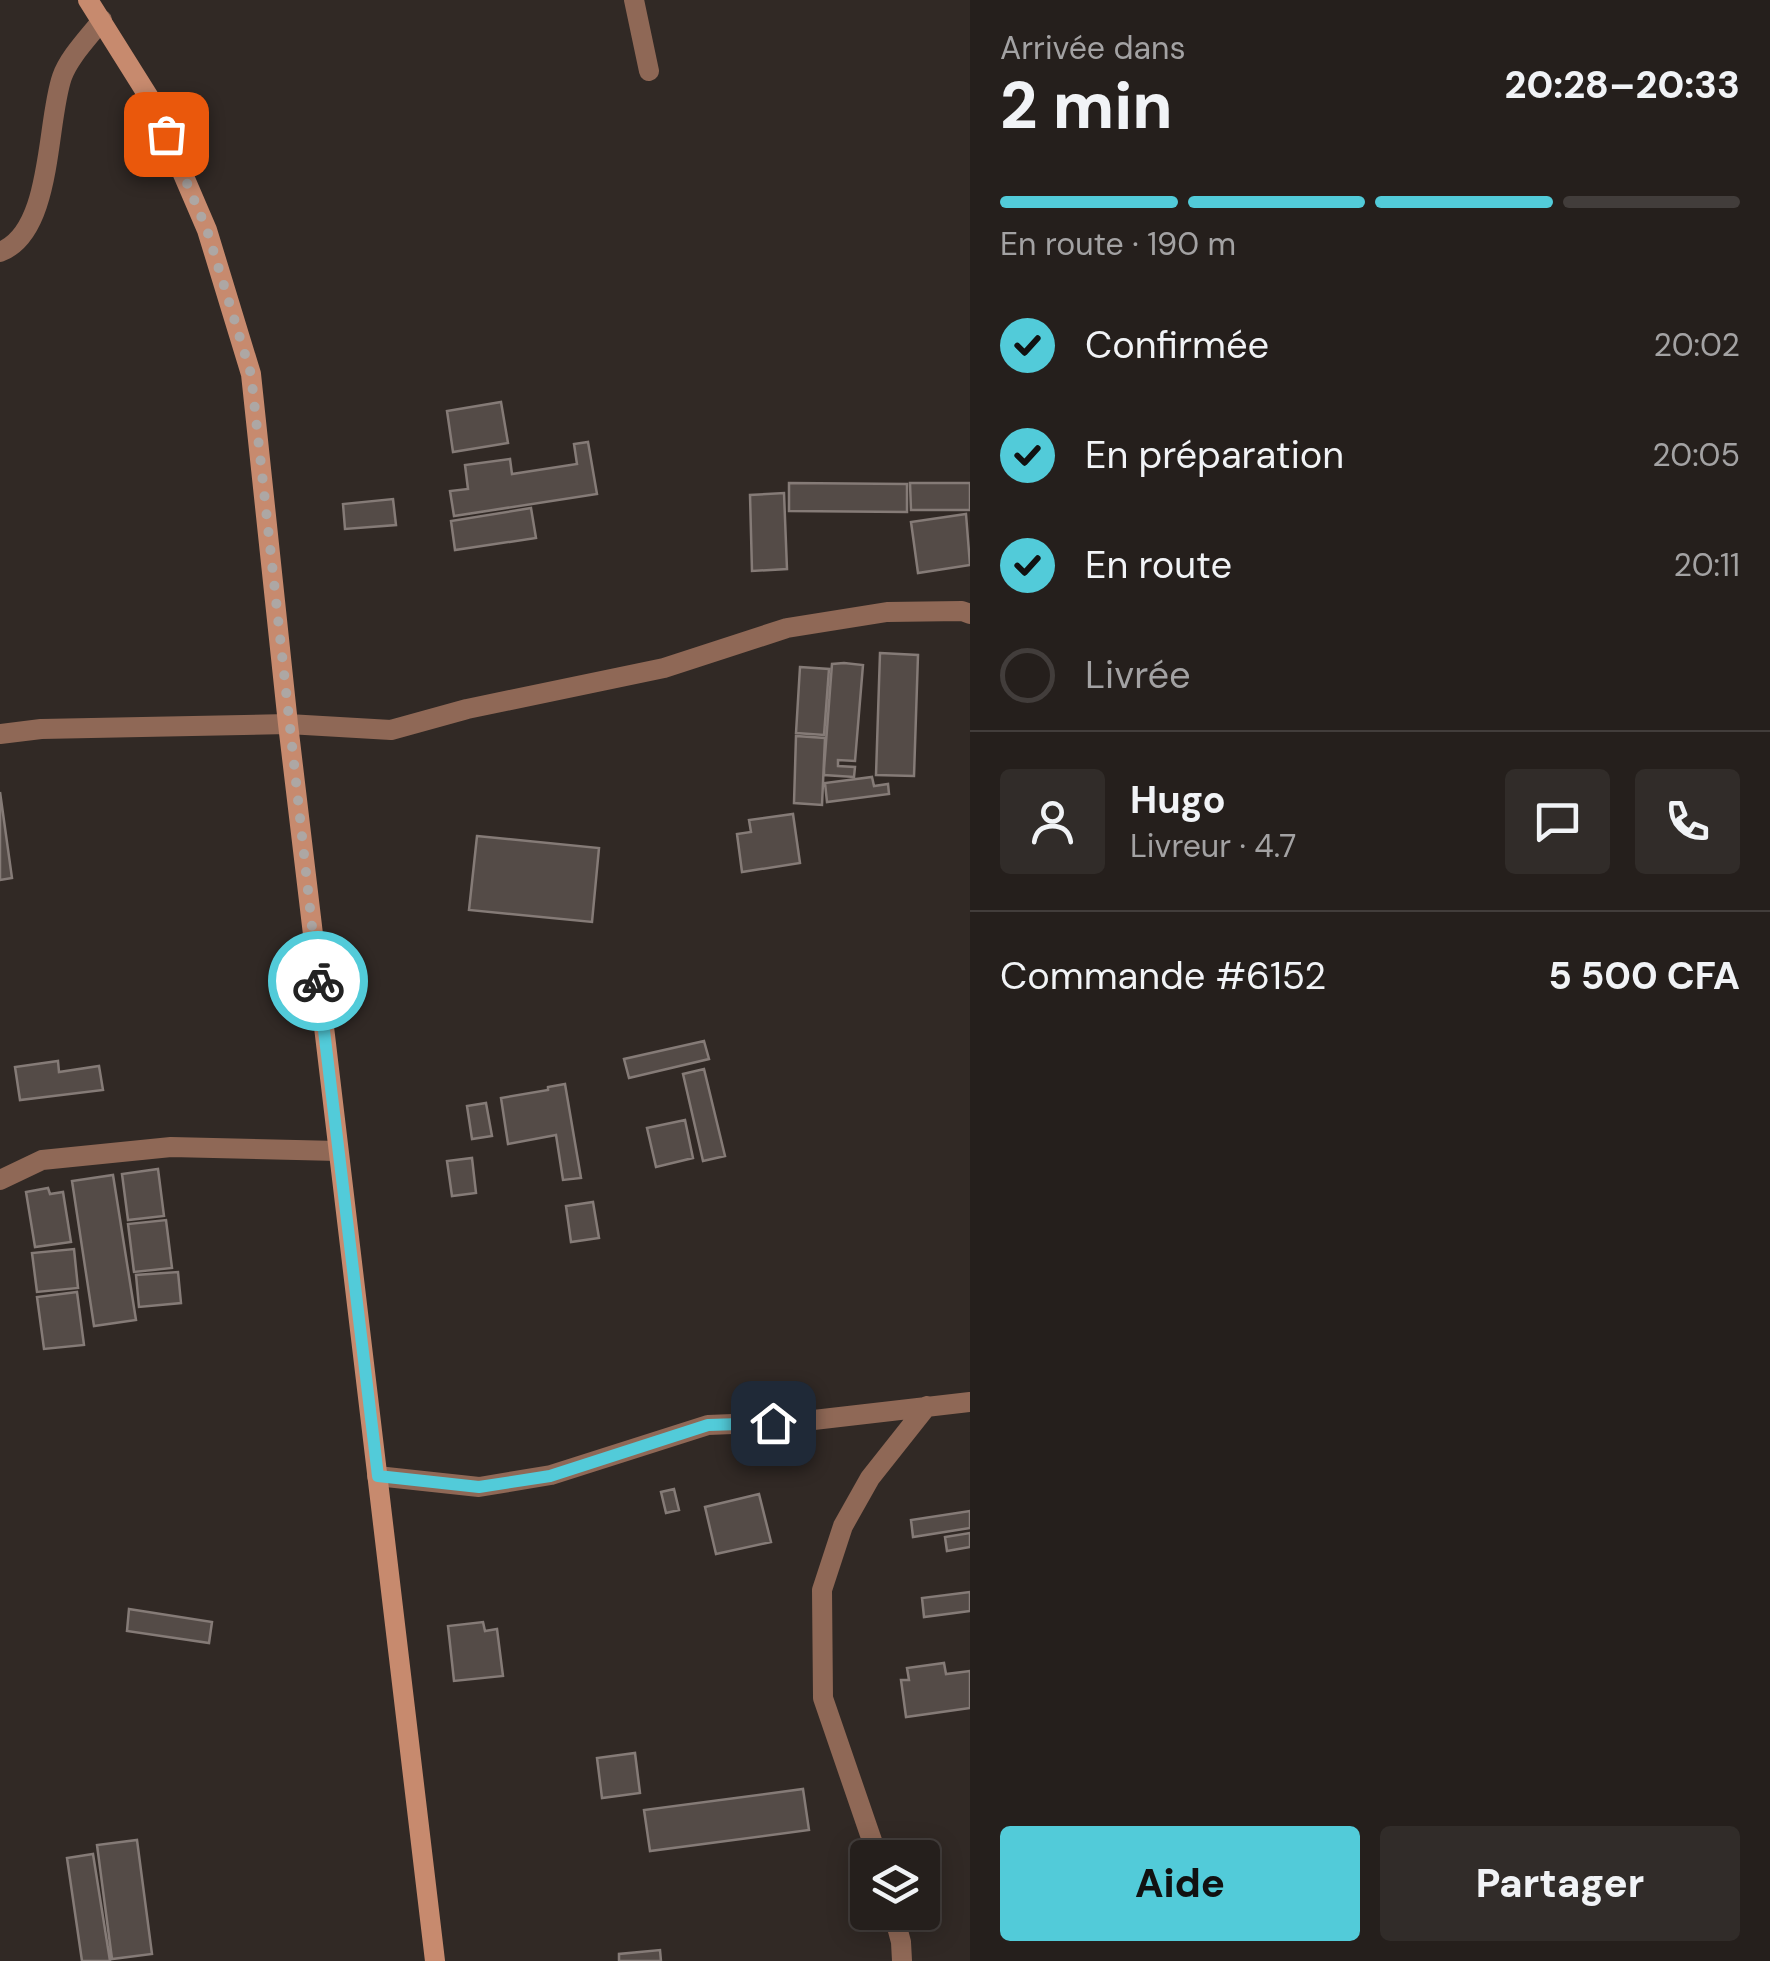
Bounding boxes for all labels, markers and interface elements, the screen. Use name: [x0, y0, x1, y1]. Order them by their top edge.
text: Arrivée dans: [1000, 27, 1185, 69]
text: 20:28–20:33: [1505, 60, 1740, 110]
text: 2 min: [1000, 64, 1173, 148]
pin: [124, 92, 209, 177]
icon: bag: [139, 107, 194, 162]
text: En route · 190 m: [1000, 223, 1236, 265]
icon: check: [1000, 318, 1055, 373]
text: Confirmée: [1085, 320, 1269, 370]
text: 20:02: [1654, 324, 1740, 366]
icon: check: [1000, 428, 1055, 483]
text: En préparation: [1085, 430, 1344, 480]
text: 20:05: [1652, 434, 1740, 476]
icon: check: [1000, 538, 1055, 593]
text: En route: [1085, 540, 1232, 590]
text: 20:11: [1674, 544, 1740, 586]
text: Livrée: [1085, 650, 1191, 700]
button: person: [1000, 769, 1105, 874]
button: chat: [1505, 769, 1610, 874]
button: phone: [1635, 769, 1740, 874]
text: Hugo: [1130, 775, 1226, 825]
text: Livreur · 4.7: [1130, 825, 1296, 867]
courier: [268, 931, 368, 1031]
text: Commande #6152: [1000, 951, 1326, 1001]
text: 5 500 CFA: [1548, 951, 1740, 1001]
icon: bike: [291, 954, 346, 1009]
pin: [731, 1381, 816, 1466]
icon: home: [746, 1396, 801, 1451]
button: Aide: [1000, 1826, 1360, 1941]
button: Partager: [1380, 1826, 1740, 1941]
map controls: [850, 1840, 940, 1930]
button: layers: [850, 1840, 940, 1930]

